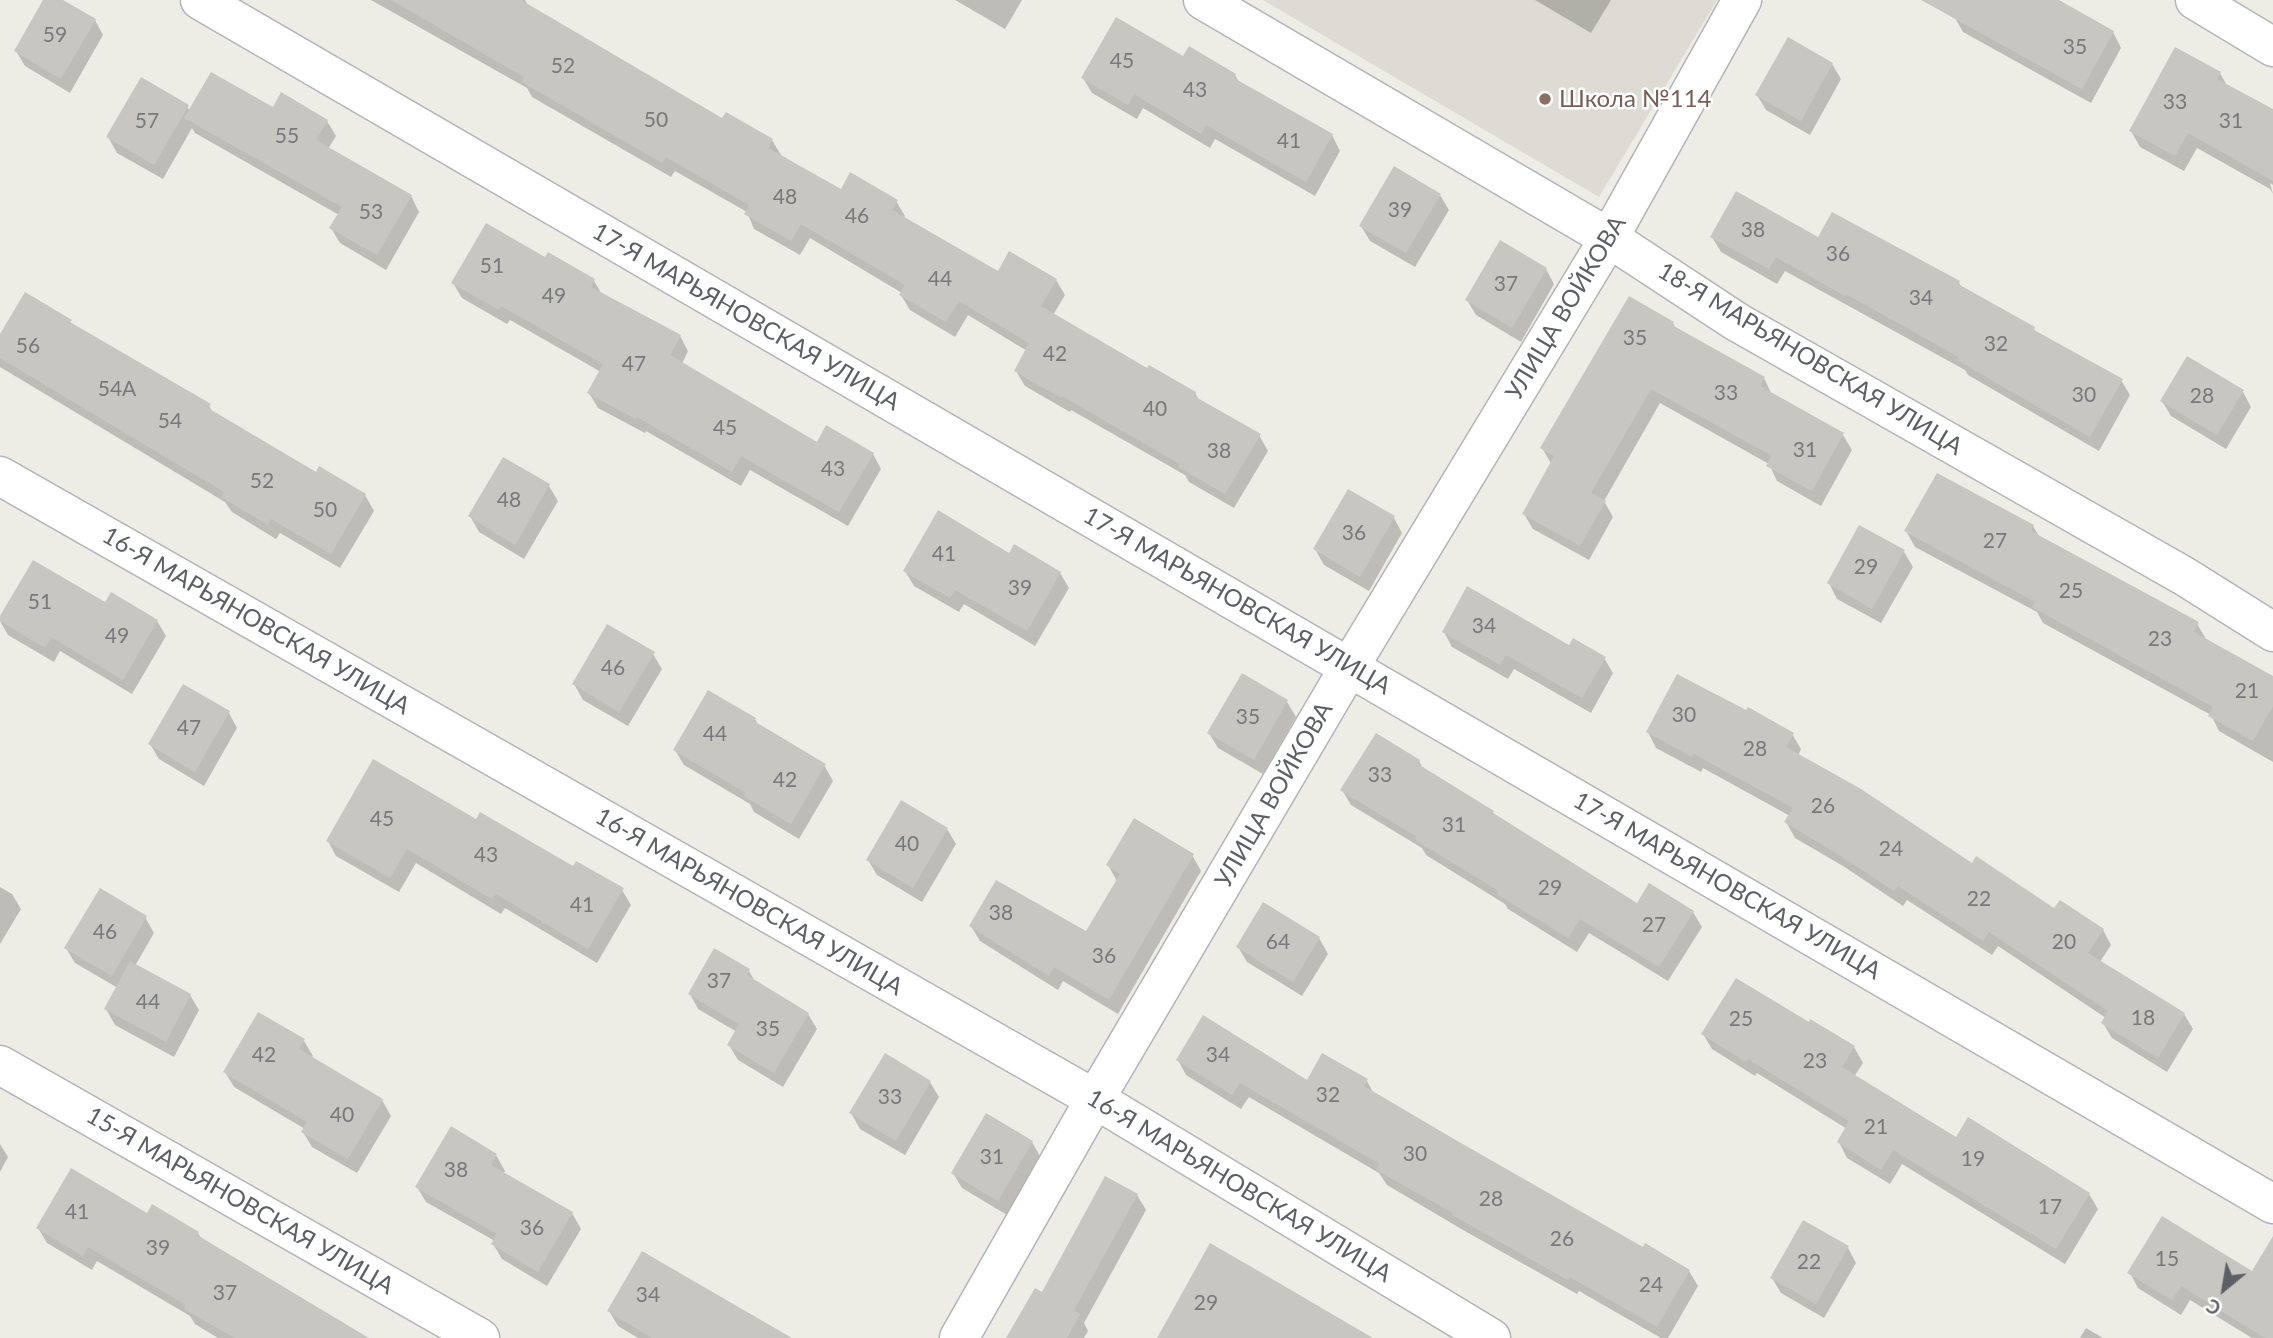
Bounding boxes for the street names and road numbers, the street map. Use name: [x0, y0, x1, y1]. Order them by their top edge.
street label: УЛИЦА ВОЙКОВА: [1500, 211, 1632, 405]
street label: 17-Я МАРЬЯНОВСКАЯ УЛИЦА: [587, 217, 905, 417]
street label: 18-Я МАРЬЯНОВСКАЯ УЛИЦА: [1653, 257, 1967, 461]
street label: 17-Я МАРЬЯНОВСКАЯ УЛИЦА: [1078, 501, 1396, 701]
street label: 16-Я МАРЬЯНОВСКАЯ УЛИЦА: [97, 521, 415, 721]
street label: УЛИЦА ВОЙКОВА: [1209, 697, 1339, 893]
street label: 17-Я МАРЬЯНОВСКАЯ УЛИЦА: [1568, 786, 1886, 986]
street label: 16-Я МАРЬЯНОВСКАЯ УЛИЦА: [590, 802, 908, 1002]
street label: 16-Я МАРЬЯНОВСКАЯ УЛИЦА: [1082, 1084, 1396, 1288]
street label: 15-Я МАРЬЯНОВСКАЯ УЛИЦА: [81, 1101, 399, 1301]

